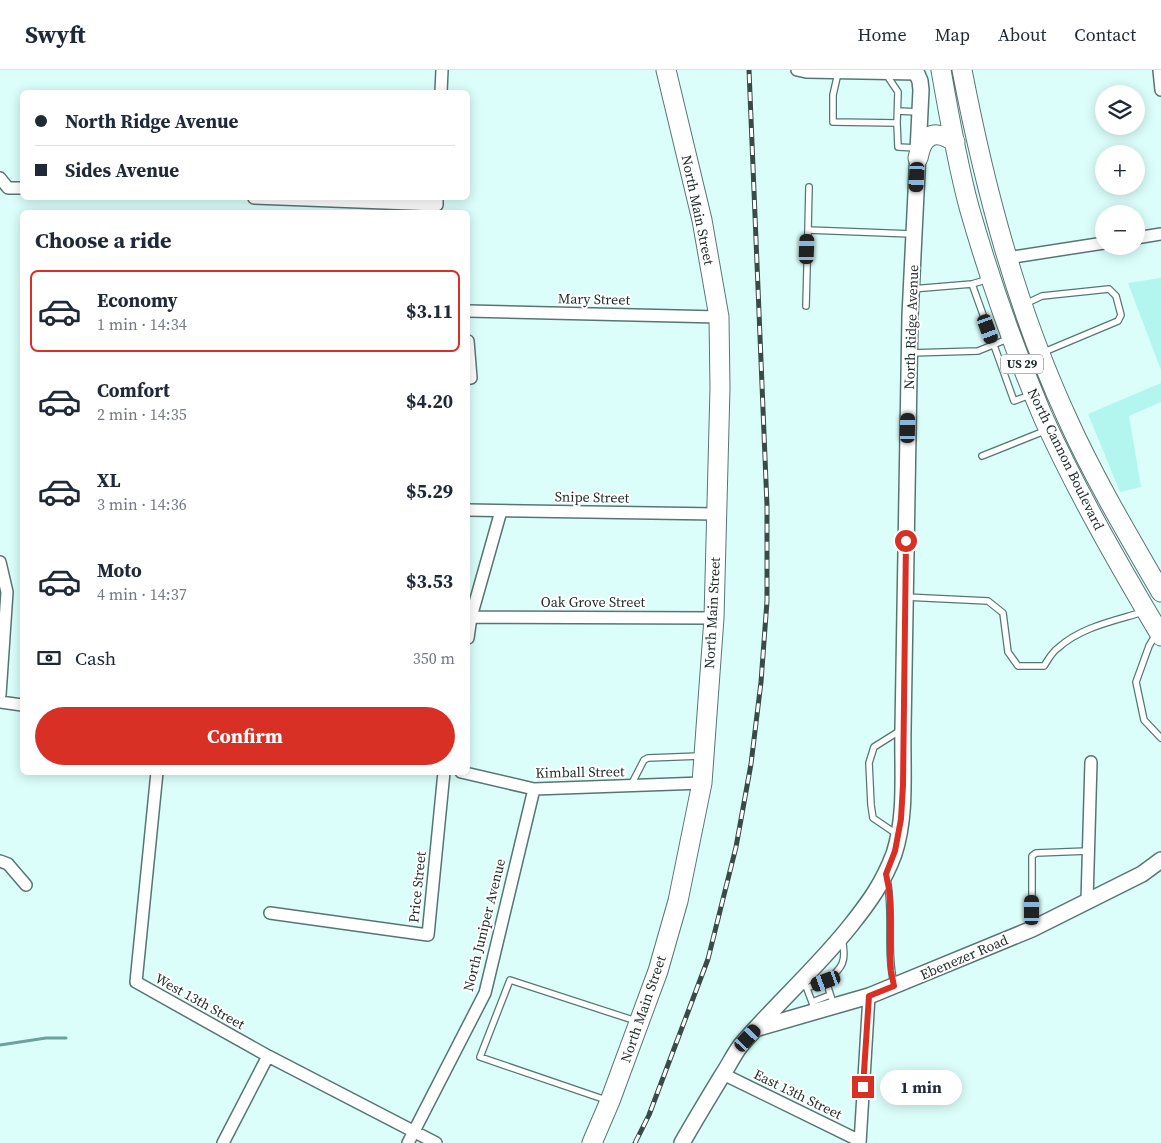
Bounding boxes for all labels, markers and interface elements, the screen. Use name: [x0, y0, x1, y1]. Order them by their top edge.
text: Swyft: [25, 18, 86, 51]
text: Home: [858, 22, 907, 47]
text: Map: [935, 22, 970, 47]
text: About: [998, 22, 1046, 47]
text: Contact: [1074, 22, 1136, 47]
map controls: [1095, 85, 1145, 255]
button: layers: [1095, 85, 1145, 135]
text: North Ridge Avenue: [65, 108, 238, 134]
button: +: [1095, 145, 1145, 195]
street label: North Main Street: [677, 153, 719, 267]
text: Sides Avenue: [65, 157, 179, 183]
car: [908, 162, 925, 192]
button: −: [1095, 205, 1145, 255]
text: Choose a ride: [35, 225, 172, 255]
car: [798, 234, 815, 264]
street label: North Ridge Avenue: [899, 264, 923, 390]
text: Economy: [97, 287, 178, 313]
street label: Mary Street: [558, 288, 631, 310]
icon: car: [37, 289, 82, 334]
text: $3.11: [406, 298, 453, 324]
car: [975, 312, 1000, 346]
text: 1 min · 14:34: [97, 313, 187, 335]
road number: US 29: [1001, 354, 1043, 374]
text: Comfort: [97, 377, 170, 403]
icon: car: [37, 379, 82, 424]
street label: North Cannon Boulevard: [1023, 385, 1109, 533]
text: $4.20: [406, 388, 453, 414]
text: 2 min · 14:35: [97, 403, 187, 425]
car: [900, 413, 915, 443]
text: XL: [97, 467, 120, 493]
icon: car: [37, 469, 82, 514]
text: $5.29: [406, 478, 453, 504]
street label: Snipe Street: [555, 486, 630, 508]
text: 3 min · 14:36: [97, 493, 187, 515]
route start: [895, 530, 917, 552]
street label: North Main Street: [699, 556, 725, 669]
text: Moto: [97, 557, 142, 583]
icon: car: [37, 559, 82, 604]
text: $3.53: [406, 568, 453, 594]
text: 4 min · 14:37: [97, 583, 187, 605]
street label: Oak Grove Street: [541, 592, 646, 612]
icon: cash: [35, 644, 63, 672]
text: Cash: [75, 645, 116, 671]
text: 350 m: [413, 647, 455, 669]
button: Confirm: [35, 707, 455, 765]
street label: Kimball Street: [535, 761, 625, 783]
street label: Price Street: [403, 850, 431, 924]
street label: North Juniper Avenue: [458, 857, 510, 993]
car: [1024, 895, 1039, 925]
street label: Ebenezer Road: [917, 929, 1011, 985]
street label: North Main Street: [615, 952, 671, 1065]
street label: West 13th Street: [151, 968, 249, 1034]
car: [809, 969, 842, 993]
car: [732, 1022, 763, 1054]
street label: East 13th Street: [751, 1064, 846, 1124]
callout: 1 min: [880, 1070, 963, 1104]
route end: [852, 1076, 874, 1098]
text: 1 min: [900, 1076, 942, 1098]

